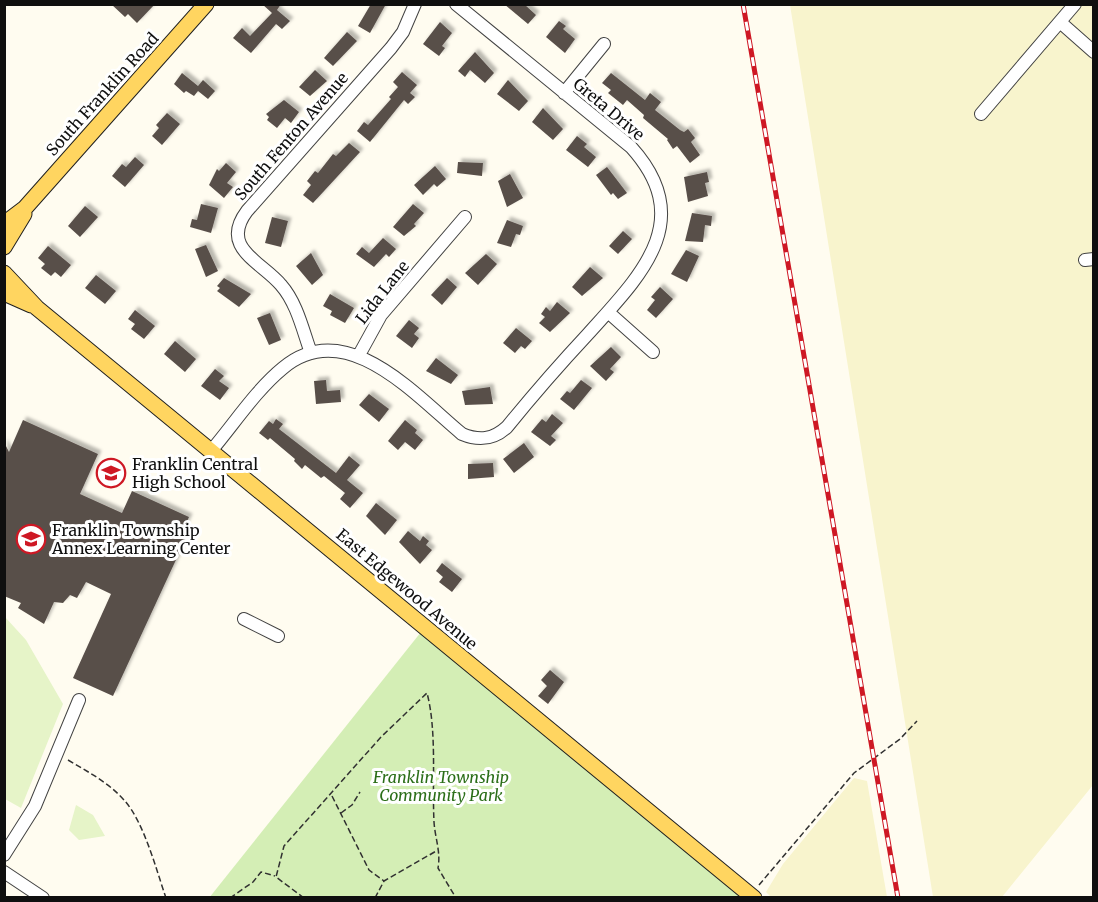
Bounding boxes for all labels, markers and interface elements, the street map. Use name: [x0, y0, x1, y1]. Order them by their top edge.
street label: South Franklin Road: [42, 28, 163, 160]
street label: South Fenton Avenue: [230, 68, 352, 204]
street label: Greta Drive: [569, 73, 649, 145]
street label: Lida Lane: [351, 256, 413, 328]
place label: Franklin Central High School: [132, 454, 258, 492]
school or university icon: Franklin Central High School: [95, 457, 127, 489]
place label: Franklin Township Annex Learning Center: [51, 520, 231, 558]
school or university icon: Franklin Township Annex Learning Center: [15, 523, 47, 555]
street label: East Edgewood Avenue: [333, 524, 481, 654]
park label: Franklin Township Community Park: [372, 767, 509, 805]

